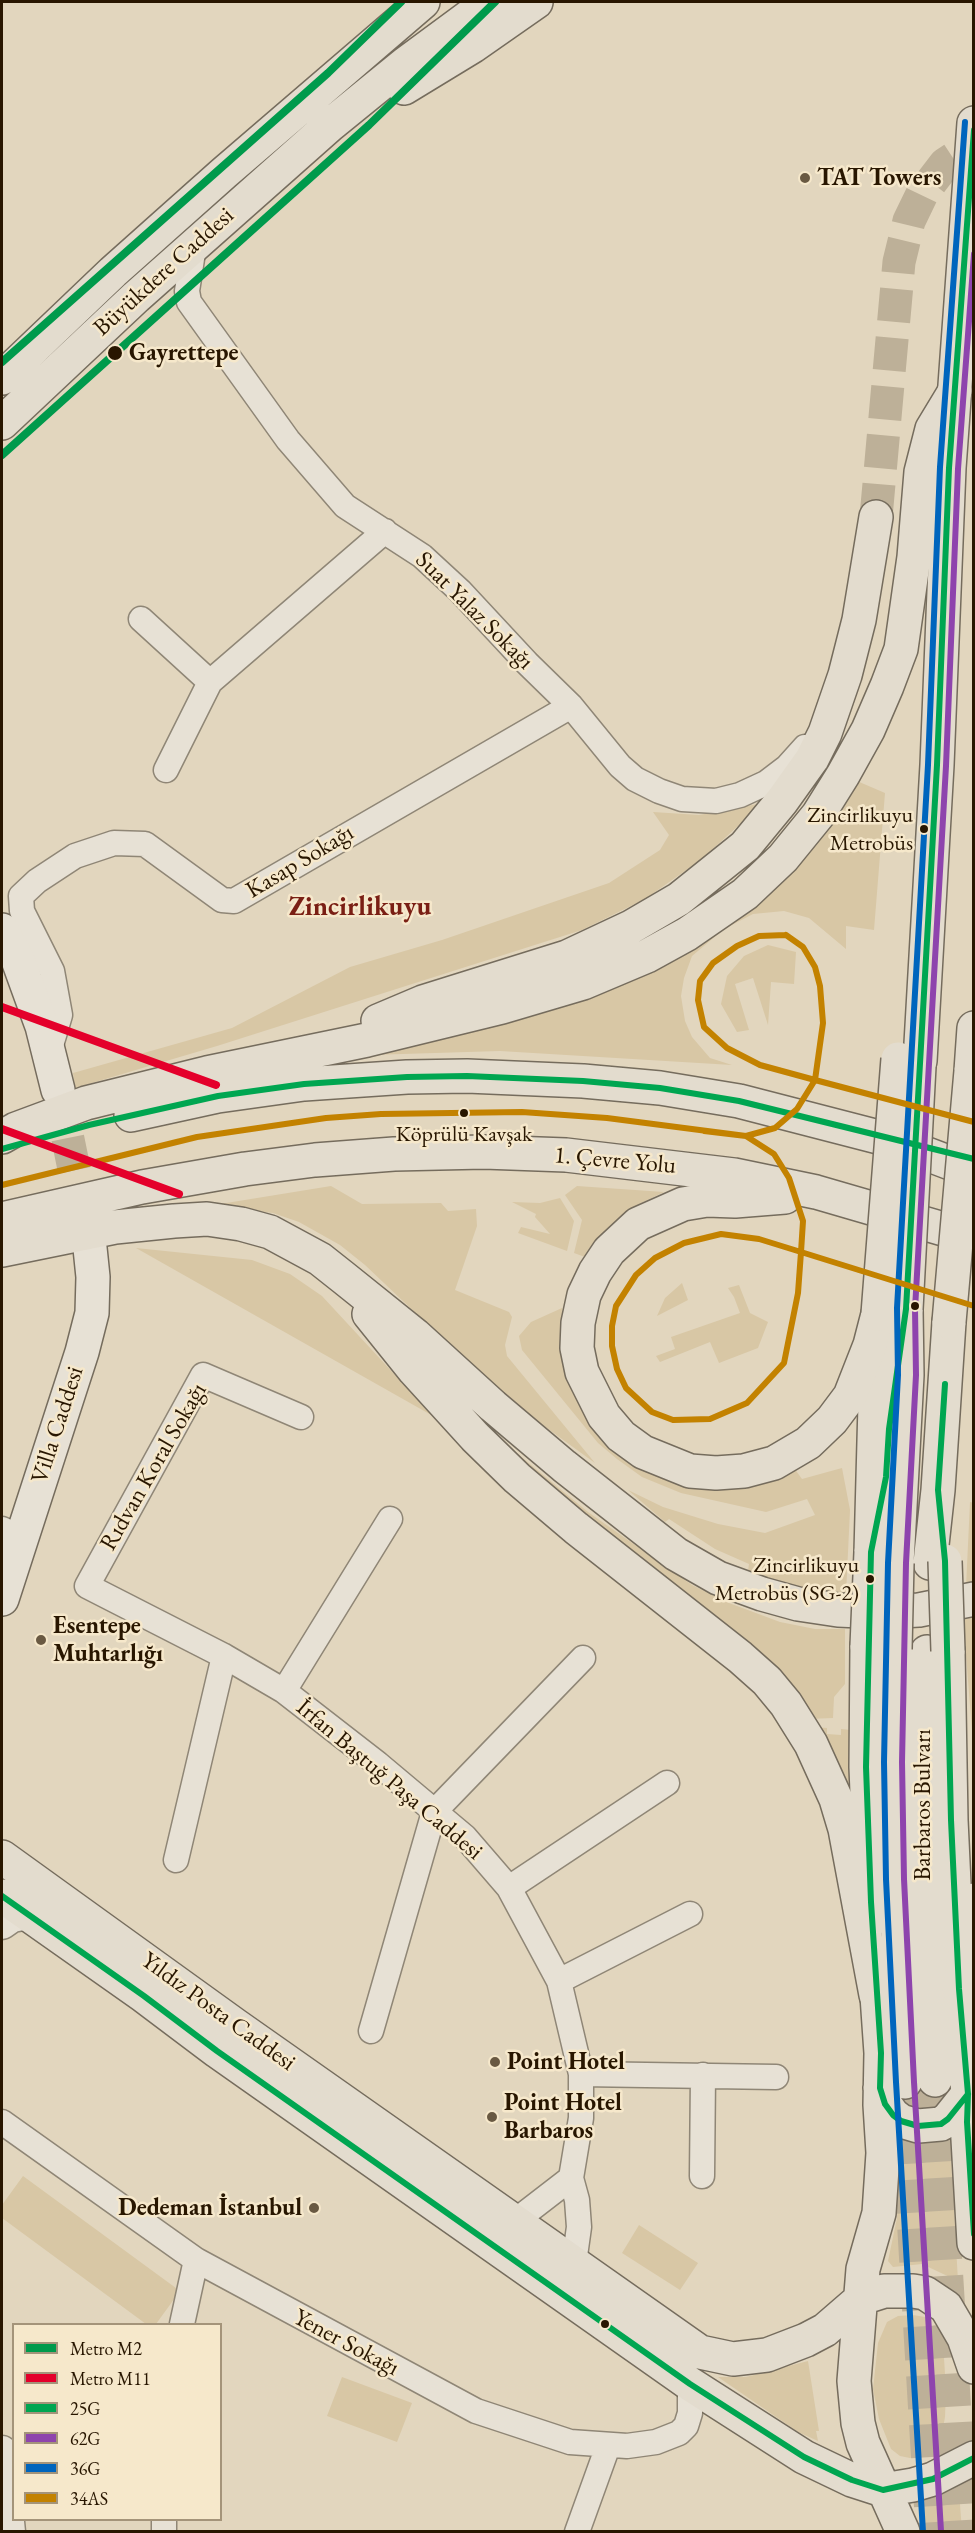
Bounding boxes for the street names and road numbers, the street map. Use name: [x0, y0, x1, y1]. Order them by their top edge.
street label: Büyükdere Caddesi: [88, 202, 240, 342]
street label: Suat Yalaz Sokağı: [409, 546, 539, 676]
street label: Kasap Sokağı: [241, 819, 359, 905]
street label: 1. Çevre Yolu: [553, 1141, 677, 1181]
street label: Villa Caddesi: [26, 1363, 90, 1487]
street label: Rıdvan Koral Sokağı: [94, 1378, 214, 1556]
street label: İrfan Baştuğ Paşa Caddesi: [290, 1694, 488, 1866]
street label: Barbaros Bulvarı: [909, 1729, 937, 1881]
street label: Yıldız Posta Caddesi: [135, 1946, 301, 2078]
street label: Yener Sokağı: [288, 2303, 404, 2383]

